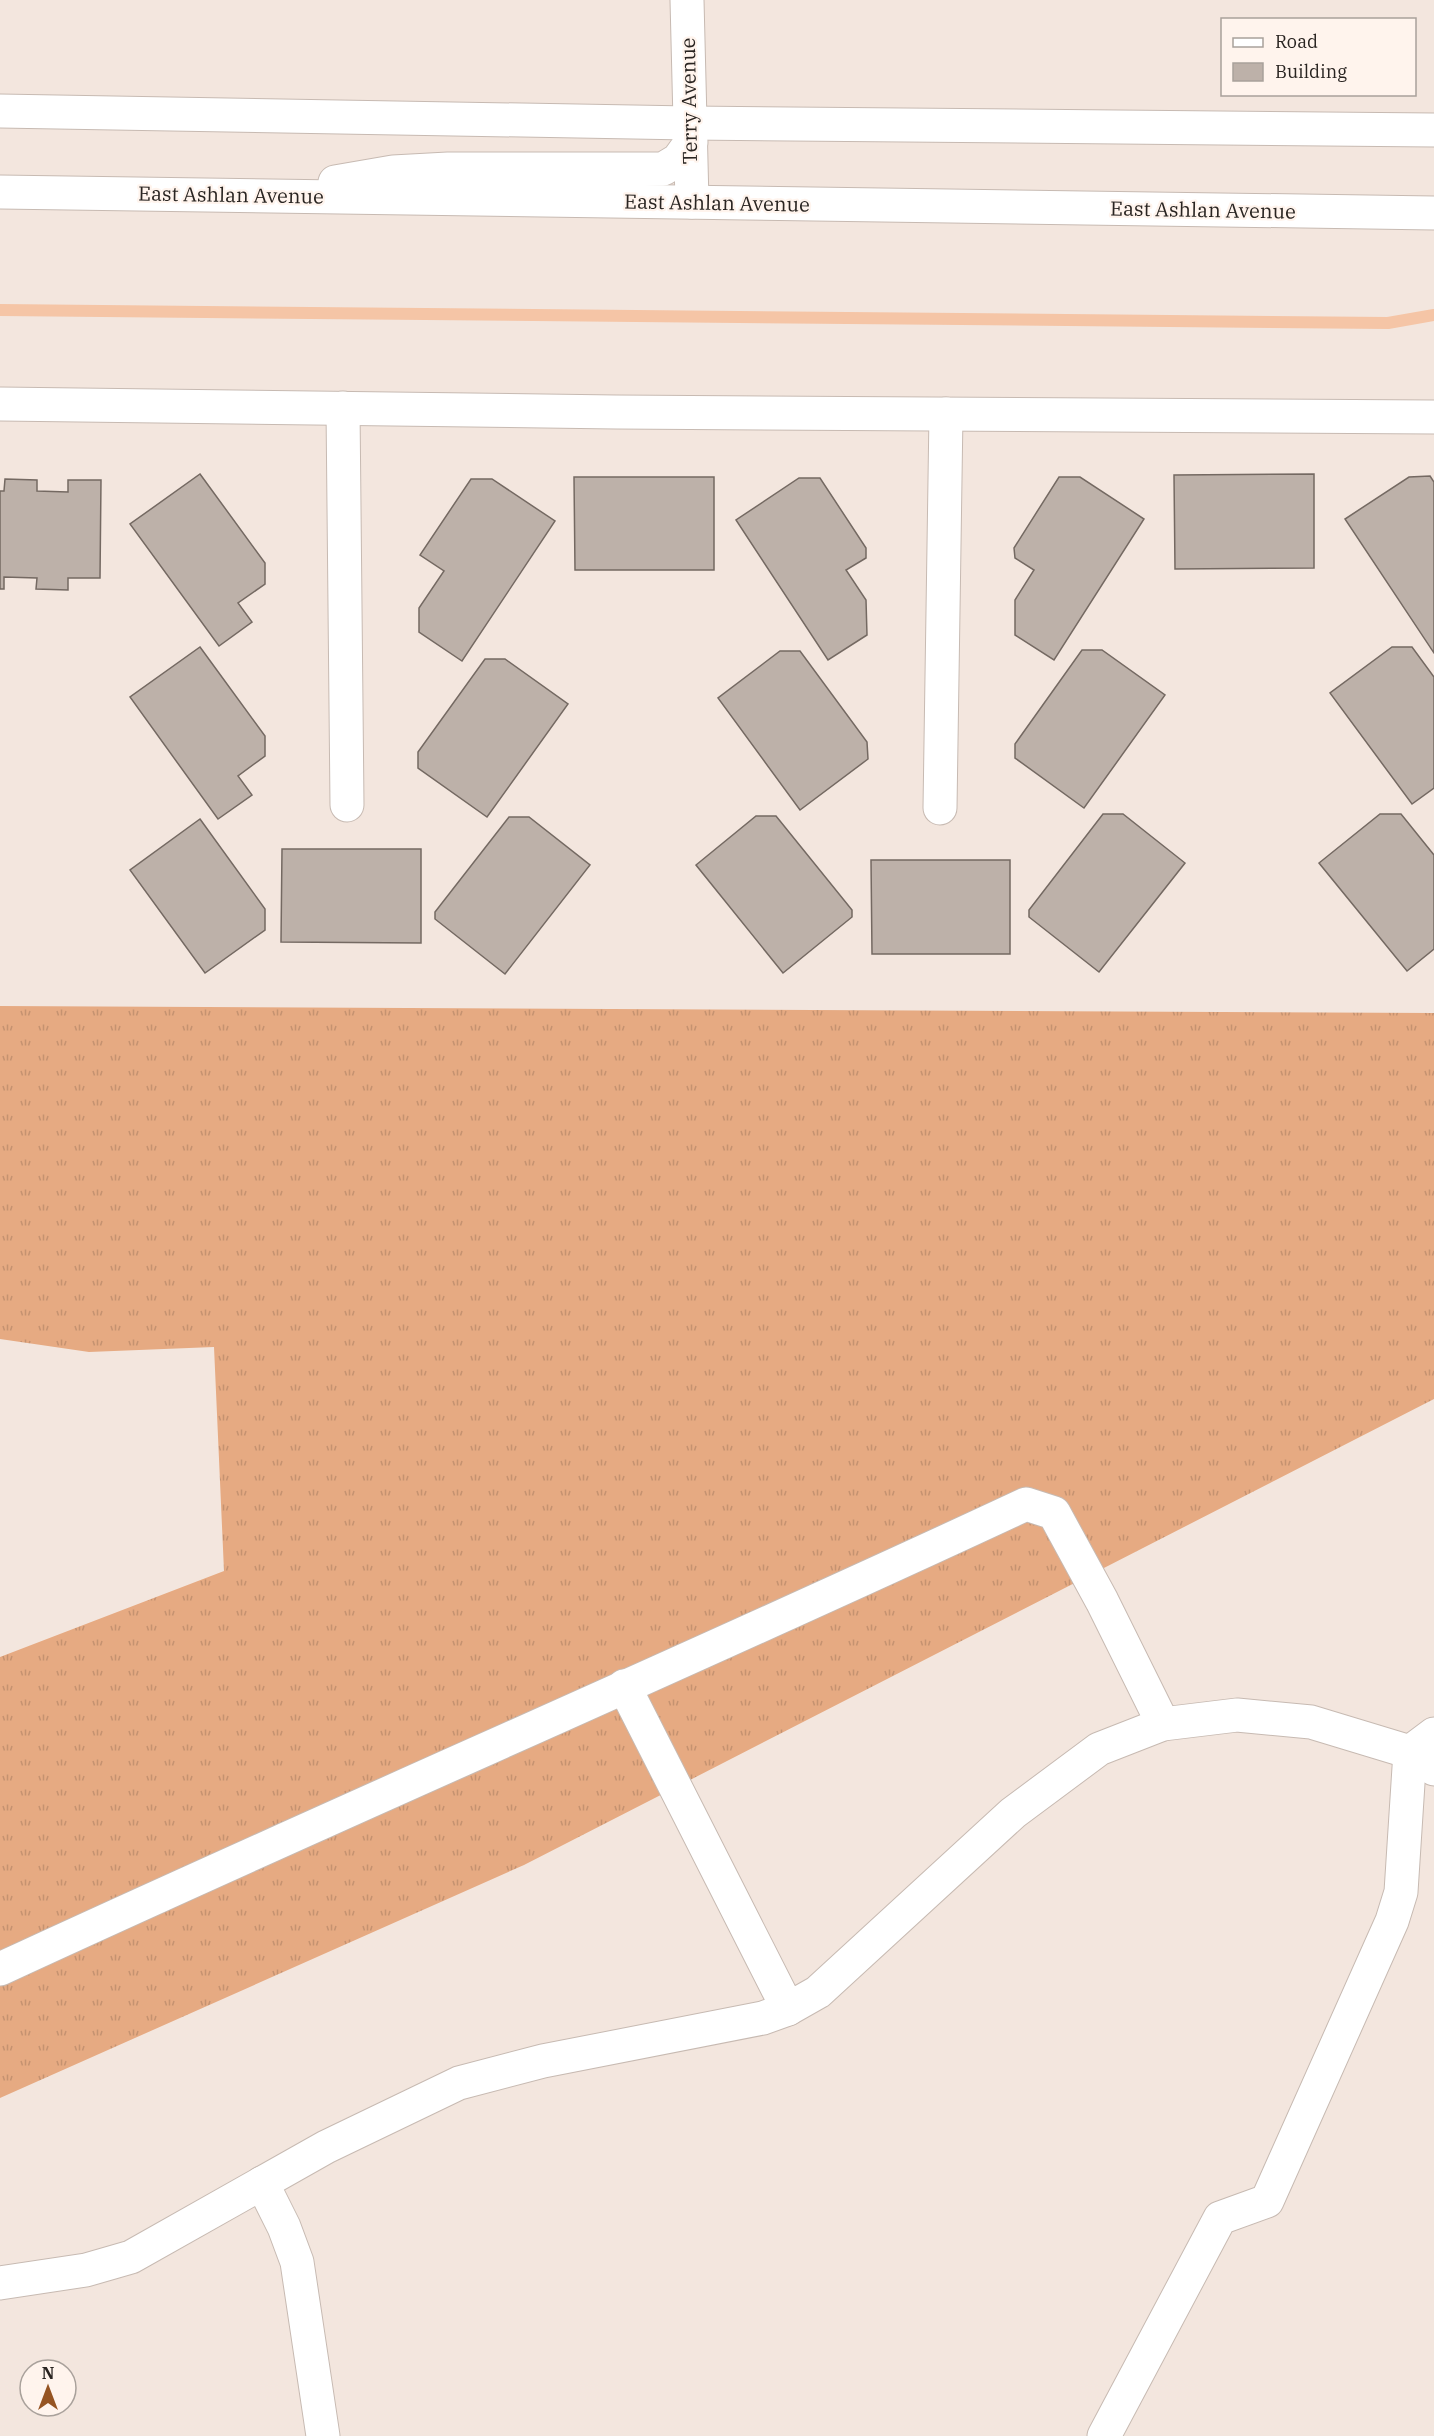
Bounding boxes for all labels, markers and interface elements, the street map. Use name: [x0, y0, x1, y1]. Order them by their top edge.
legend: [1221, 18, 1416, 96]
text: Road: [1275, 30, 1318, 53]
street label: Terry Avenue: [674, 37, 703, 165]
text: Building: [1275, 60, 1347, 83]
street label: East Ashlan Avenue: [138, 179, 324, 210]
street label: East Ashlan Avenue: [624, 187, 810, 218]
street label: East Ashlan Avenue: [1110, 194, 1296, 225]
north arrow: [18, 2358, 78, 2418]
text: N: [42, 2363, 54, 2383]

